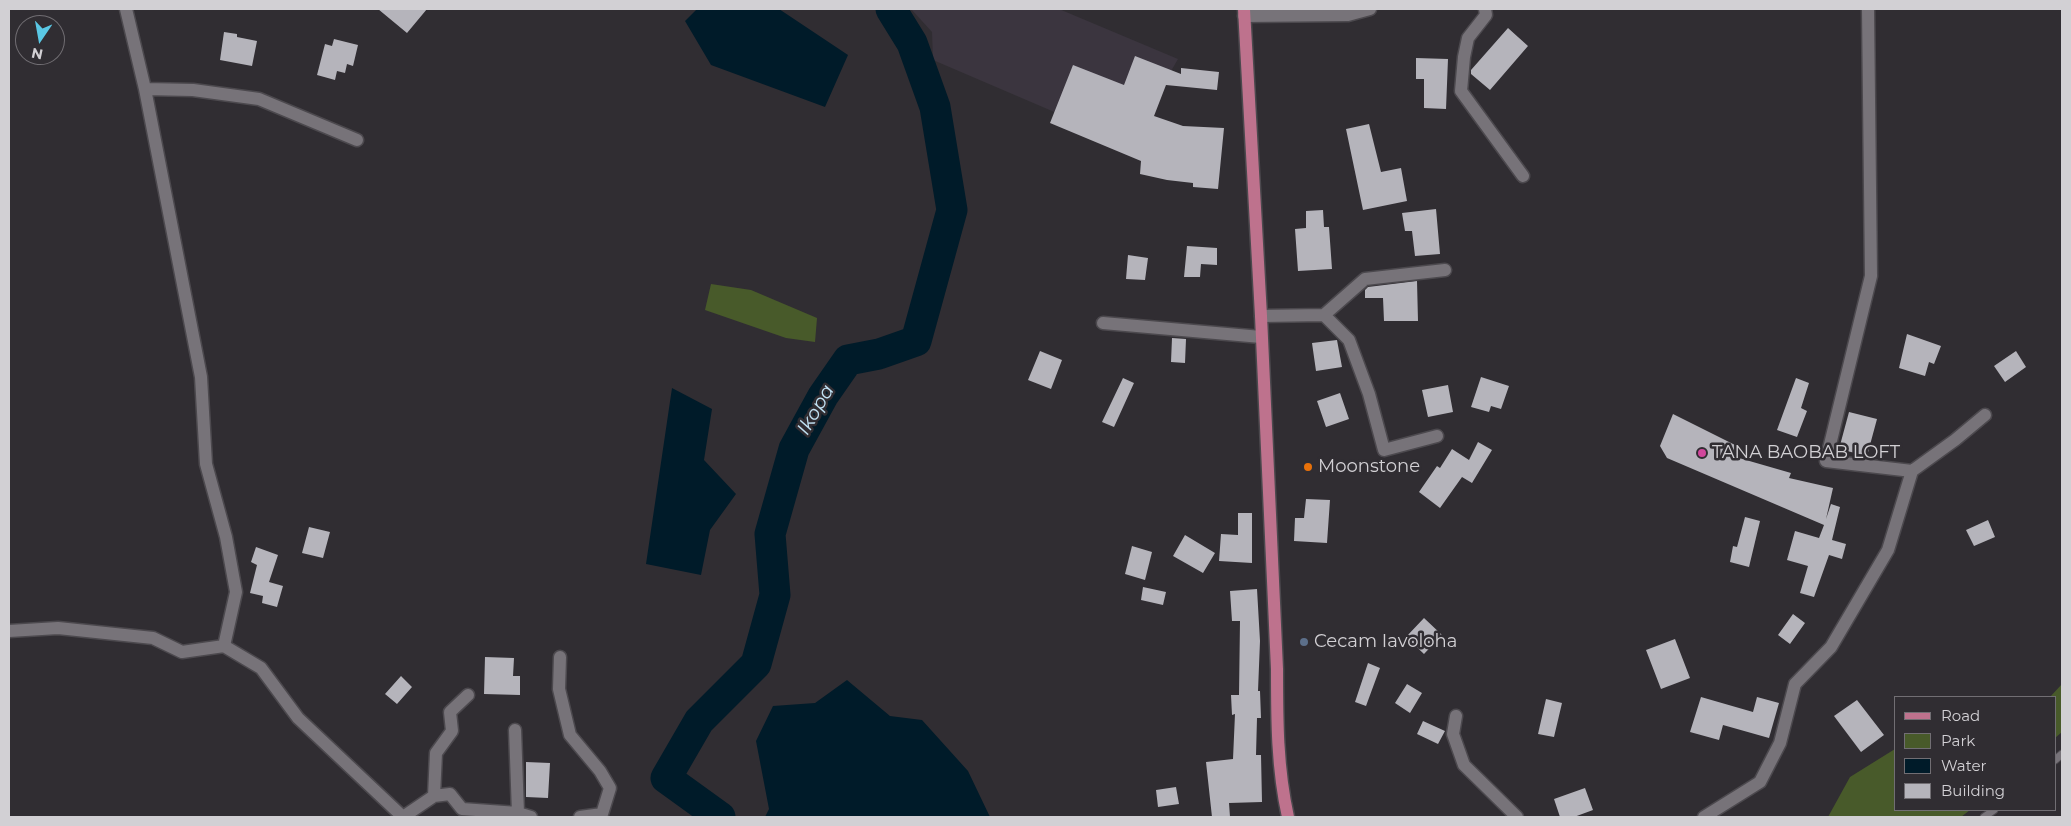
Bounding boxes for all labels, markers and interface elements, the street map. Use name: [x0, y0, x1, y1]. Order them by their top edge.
north arrow: [15, 15, 65, 65]
text: N: [30, 44, 44, 64]
water label: Ikopa: [793, 381, 839, 439]
place label: TANA BAOBAB LOFT: [1712, 442, 1900, 464]
marker: TANA BAOBAB LOFT: [1696, 447, 1708, 459]
place label: Moonstone: [1318, 456, 1420, 478]
marker: Moonstone: [1302, 461, 1314, 473]
place label: Cecam Iavoloha: [1314, 631, 1457, 653]
marker: Cecam Iavoloha: [1298, 636, 1310, 648]
legend: [1894, 696, 2056, 811]
text: Road: [1941, 706, 1980, 725]
text: Park: [1941, 731, 1975, 750]
text: Water: [1941, 756, 1987, 775]
text: Building: [1941, 781, 2005, 800]

